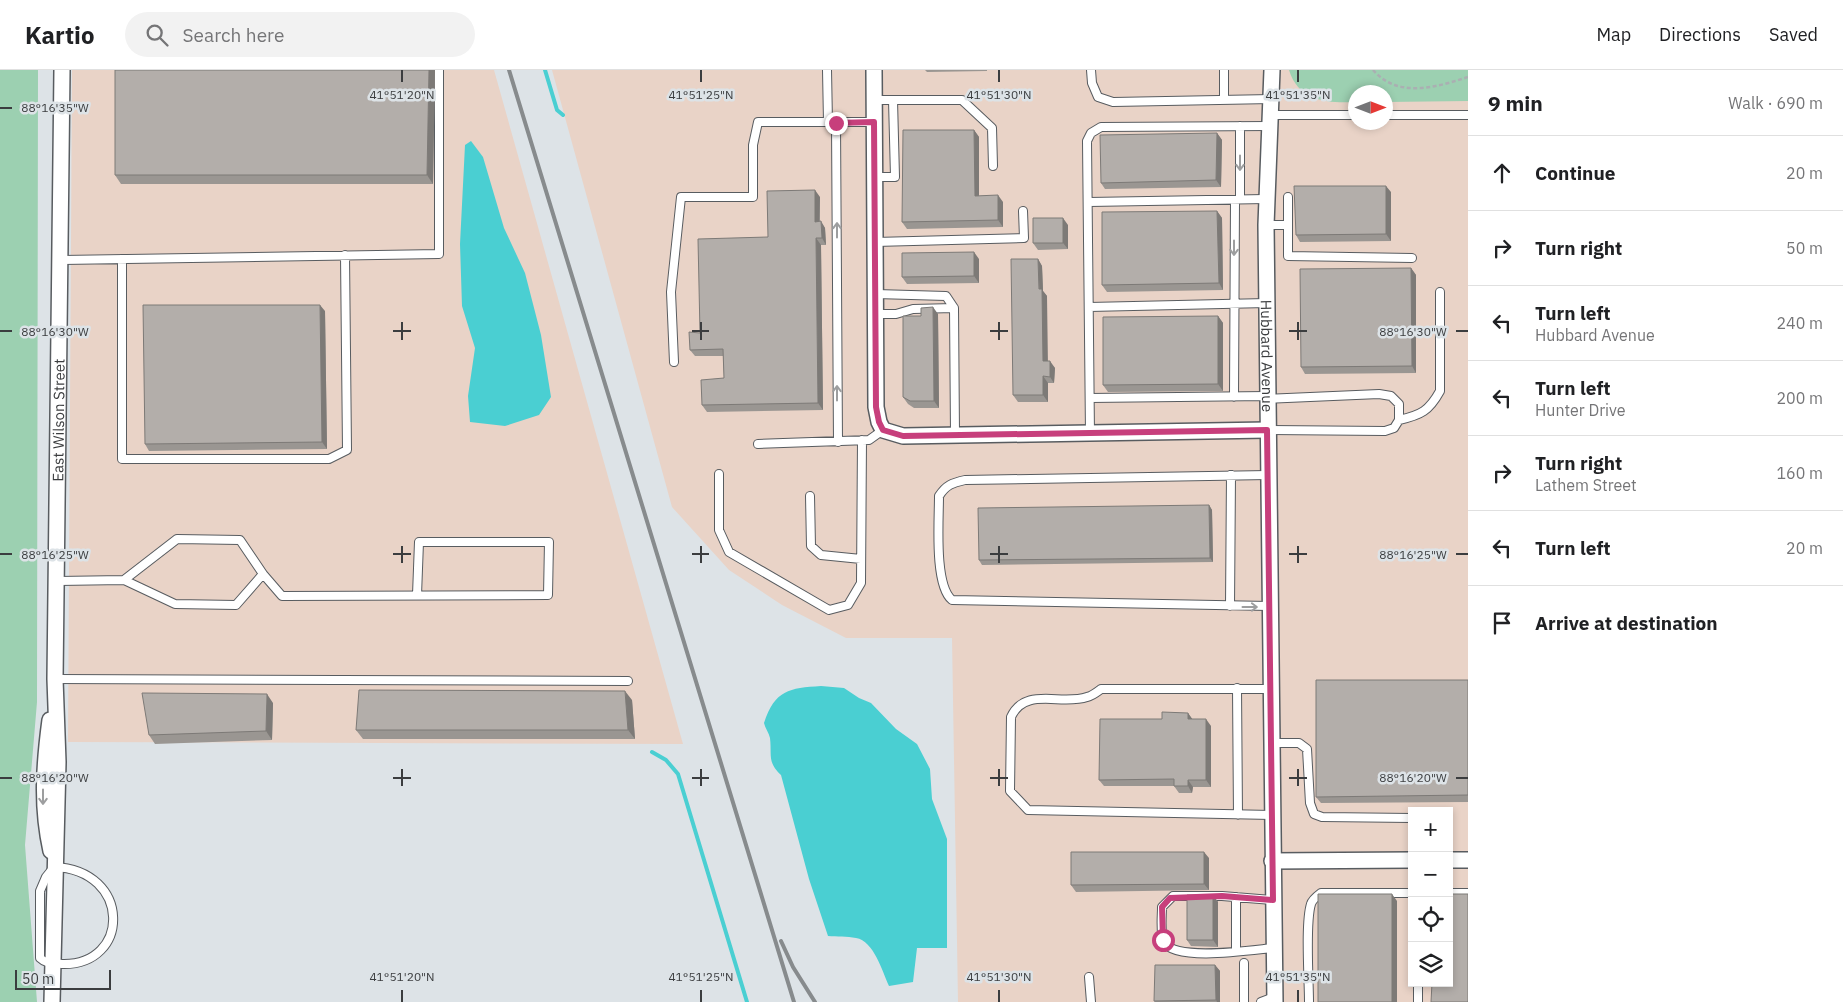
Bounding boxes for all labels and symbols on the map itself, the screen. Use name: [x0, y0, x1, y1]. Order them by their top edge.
north arrow: [1348, 85, 1393, 130]
text: 41°51'20"N: [369, 87, 435, 102]
text: 41°51'25"N: [668, 87, 734, 102]
text: 41°51'30"N: [966, 87, 1032, 102]
text: 41°51'35"N: [1265, 87, 1331, 102]
text: 88°16'35"W: [21, 100, 89, 115]
route end: [825, 112, 848, 135]
one-way arrow: [1235, 154, 1245, 171]
one-way arrow: [832, 223, 841, 239]
one-way arrow: [1229, 240, 1239, 256]
street label: Hubbard Avenue: [1257, 300, 1278, 412]
text: 88°16'30"W: [21, 324, 89, 339]
text: 88°16'30"W: [1379, 324, 1447, 339]
street label: East Wilson Street: [48, 359, 68, 482]
one-way arrow: [832, 385, 842, 402]
text: 88°16'25"W: [21, 547, 89, 562]
text: 88°16'25"W: [1379, 547, 1447, 562]
one-way arrow: [1241, 602, 1257, 611]
text: 88°16'20"W: [21, 770, 89, 785]
text: 88°16'20"W: [1379, 770, 1447, 785]
one-way arrow: [38, 788, 48, 804]
route start: [1152, 929, 1175, 952]
scale bar: [15, 967, 111, 990]
text: 41°51'20"N: [369, 969, 435, 984]
text: 41°51'25"N: [668, 969, 734, 984]
text: 41°51'30"N: [966, 969, 1032, 984]
text: 41°51'35"N: [1265, 969, 1331, 984]

